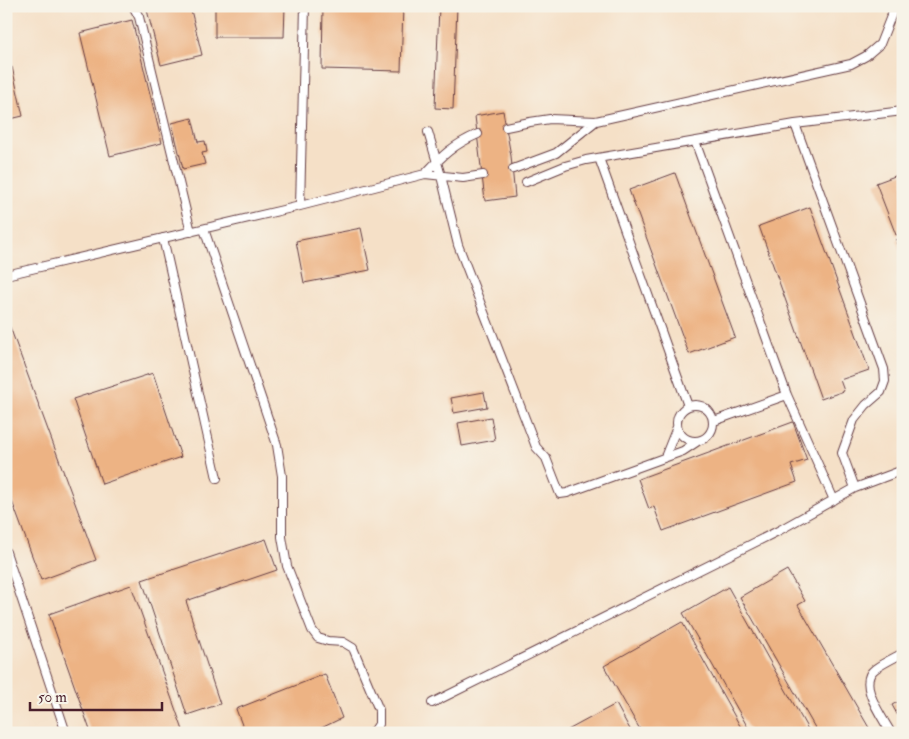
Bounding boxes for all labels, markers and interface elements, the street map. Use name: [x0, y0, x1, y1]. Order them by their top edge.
scale bar: [30, 679, 162, 711]
text: 50 m: [38, 688, 67, 707]

